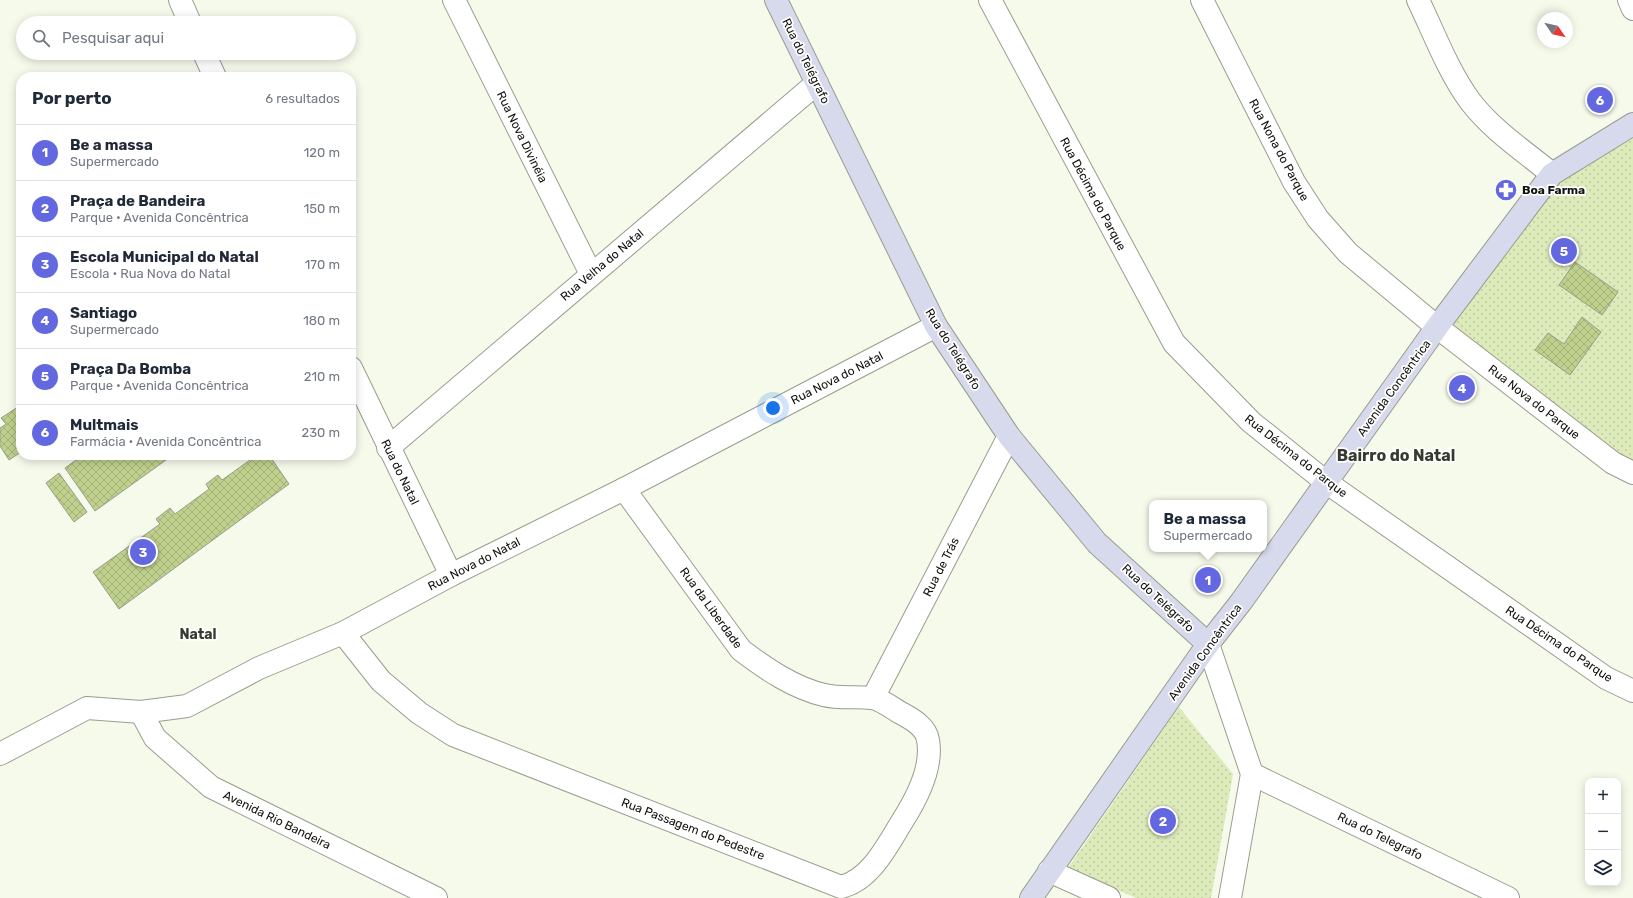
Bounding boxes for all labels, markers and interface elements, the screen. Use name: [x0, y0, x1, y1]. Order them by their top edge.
north arrow: [1537, 12, 1573, 48]
search box: [16, 16, 356, 60]
street label: Rua do Telégrafo: [779, 16, 833, 106]
icon: search: [30, 27, 52, 49]
text: Pesquisar aqui: [62, 29, 164, 47]
pin: 6: [1587, 85, 1613, 115]
text: Por perto: [32, 88, 112, 108]
street label: Rua Nova Divinéia: [494, 89, 550, 185]
text: 6 resultados: [265, 91, 340, 106]
street label: Rua Nona do Parque: [1246, 97, 1312, 204]
street label: Rua Décima do Parque: [1057, 135, 1129, 253]
text: Be a massa: [70, 136, 153, 154]
text: 1: [42, 145, 48, 160]
text: 120 m: [304, 145, 340, 160]
text: Supermercado: [70, 154, 159, 169]
pharmacy icon: Boa Farma: [1493, 177, 1519, 203]
place label: Boa Farma: [1522, 183, 1585, 197]
text: Praça de Bandeira: [70, 192, 205, 210]
text: 2: [41, 201, 49, 216]
text: 150 m: [304, 201, 340, 216]
text: Parque · Avenida Concêntrica: [70, 210, 249, 225]
street label: Rua Velha do Natal: [558, 226, 646, 304]
pin: 5: [1551, 236, 1577, 266]
text: Escola Municipal do Natal: [70, 248, 259, 266]
text: 3: [41, 257, 49, 272]
text: 170 m: [305, 257, 340, 272]
text: Escola · Rua Nova do Natal: [70, 266, 230, 281]
text: Santiago: [70, 304, 137, 322]
street label: Rua do Telégrafo: [922, 306, 984, 392]
text: 4: [41, 313, 49, 328]
text: 180 m: [303, 313, 340, 328]
text: Supermercado: [70, 322, 159, 337]
street label: Avenida Concêntrica: [1354, 337, 1434, 439]
street label: Rua Nova do Natal: [788, 349, 886, 407]
text: Praça Da Bomba: [70, 360, 191, 378]
street label: Rua Nova do Parque: [1485, 362, 1583, 442]
text: 5: [41, 369, 49, 384]
text: 210 m: [304, 369, 340, 384]
pin: 4: [1449, 373, 1475, 403]
text: Parque · Avenida Concêntrica: [70, 378, 249, 393]
your location: [763, 398, 783, 418]
street label: Rua Décima do Parque: [1242, 412, 1350, 501]
text: Multmais: [70, 416, 139, 434]
text: 6: [41, 425, 49, 440]
text: 230 m: [302, 425, 340, 440]
text: Farmácia · Avenida Concêntrica: [70, 434, 261, 449]
street label: Rua do Natal: [378, 437, 422, 507]
district label: Bairro do Natal: [1337, 446, 1455, 465]
popup: [1149, 500, 1267, 552]
text: Be a massa: [1163, 510, 1246, 528]
text: Supermercado: [1163, 528, 1253, 543]
street label: Rua Nova do Natal: [425, 535, 523, 593]
street label: Rua de Trás: [920, 535, 962, 599]
pin: 3: [130, 537, 156, 567]
street label: Rua do Telégrafo: [1119, 561, 1197, 635]
street label: Rua da Liberdade: [677, 565, 745, 652]
pin: 1: [1195, 565, 1221, 595]
street label: Avenida Concêntrica: [1165, 601, 1245, 703]
street label: Rua Décima do Parque: [1503, 603, 1615, 685]
district label: Natal: [179, 626, 217, 643]
map controls: [1585, 778, 1621, 886]
button: +: [1585, 778, 1621, 814]
street label: Avenida Rio Bandeira: [221, 788, 333, 852]
street label: Rua Passagem do Pedestre: [619, 795, 767, 863]
pin: 2: [1150, 806, 1176, 836]
street label: Rua do Telegrafo: [1335, 809, 1425, 863]
button: −: [1585, 814, 1621, 850]
button: layers: [1585, 850, 1621, 886]

